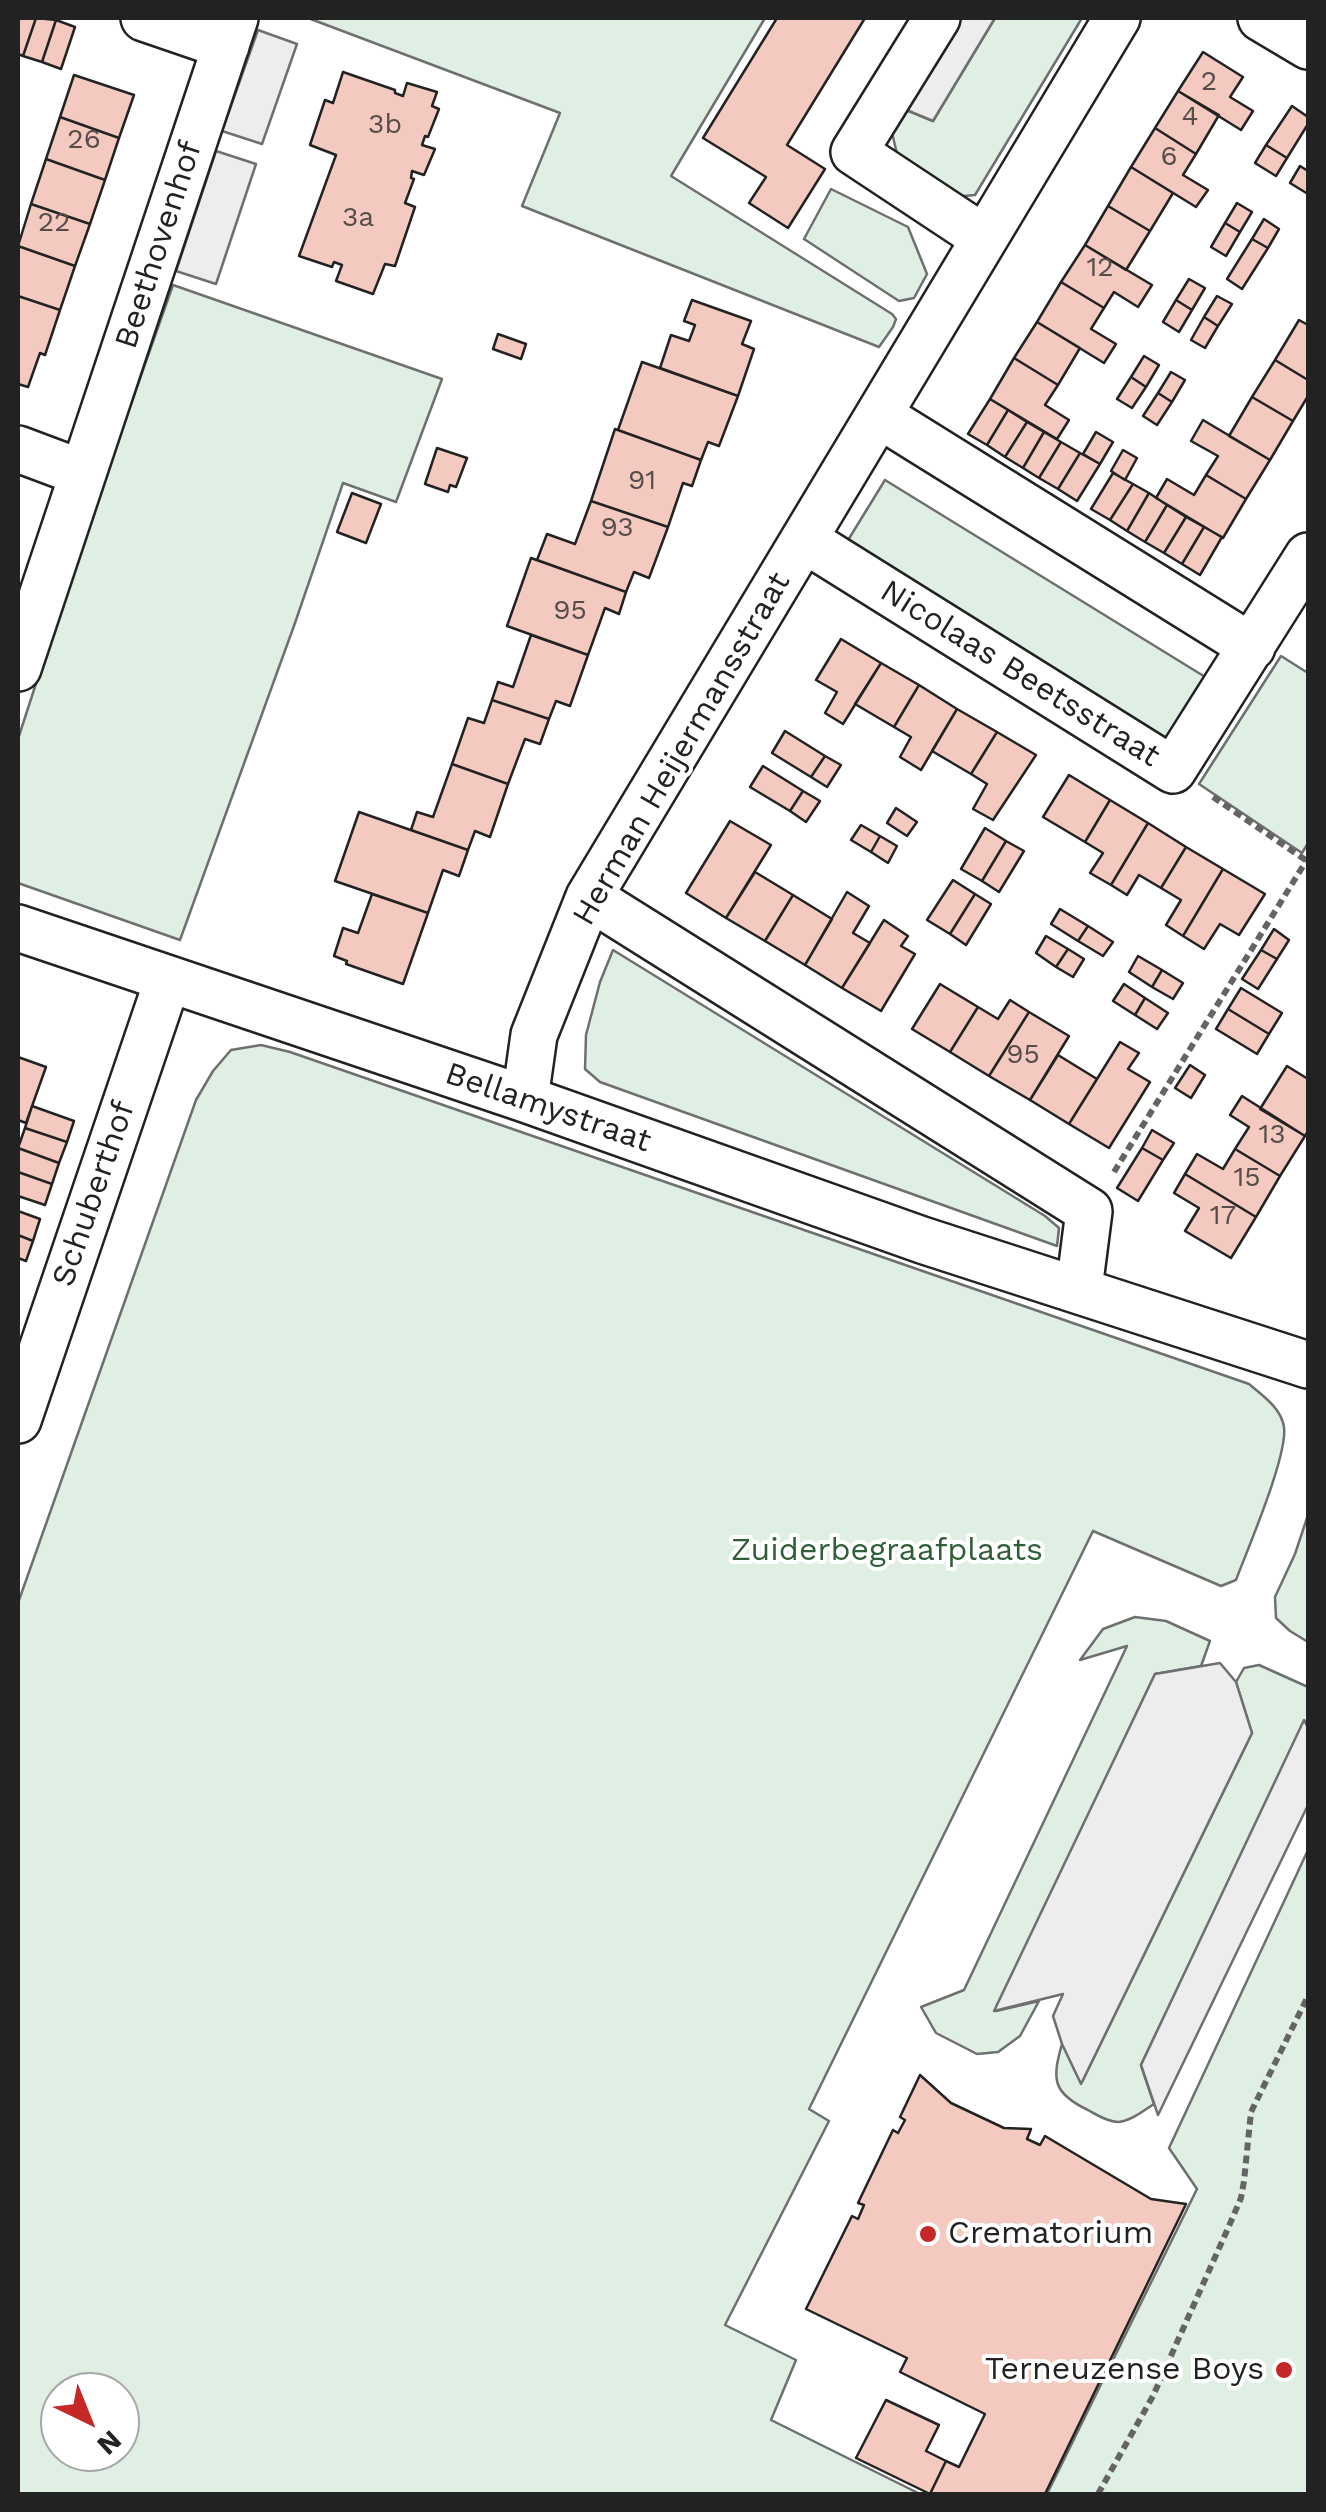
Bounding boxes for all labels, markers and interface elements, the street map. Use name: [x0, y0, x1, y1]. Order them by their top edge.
house number: 2: [1201, 65, 1217, 99]
house number: 4: [1181, 100, 1199, 134]
house number: 3b: [368, 108, 402, 142]
house number: 26: [67, 123, 101, 157]
street label: Beethovenhof: [107, 136, 211, 354]
house number: 6: [1160, 140, 1178, 174]
house number: 3a: [342, 201, 374, 235]
house number: 22: [38, 206, 70, 240]
house number: 12: [1086, 251, 1114, 285]
house number: 91: [628, 464, 656, 498]
house number: 93: [600, 511, 634, 545]
street label: Herman Heijermansstraat: [565, 566, 799, 932]
street label: Nicolaas Beetsstraat: [873, 572, 1167, 776]
house number: 95: [553, 594, 587, 628]
house number: 95: [1006, 1038, 1040, 1072]
street label: Bellamystraat: [440, 1055, 656, 1161]
street label: Schuberthof: [44, 1096, 144, 1292]
house number: 13: [1258, 1118, 1286, 1152]
house number: 15: [1233, 1161, 1261, 1195]
house number: 17: [1210, 1199, 1236, 1233]
park label: Zuiderbegraafplaats: [731, 1532, 1043, 1570]
place label: Crematorium: [948, 2215, 1153, 2253]
marker: Crematorium: [917, 2223, 939, 2245]
place label: Terneuzense Boys: [985, 2351, 1264, 2389]
marker: Terneuzense Boys: [1273, 2359, 1295, 2381]
north arrow: [40, 2372, 140, 2472]
text: N: [91, 2424, 128, 2462]

